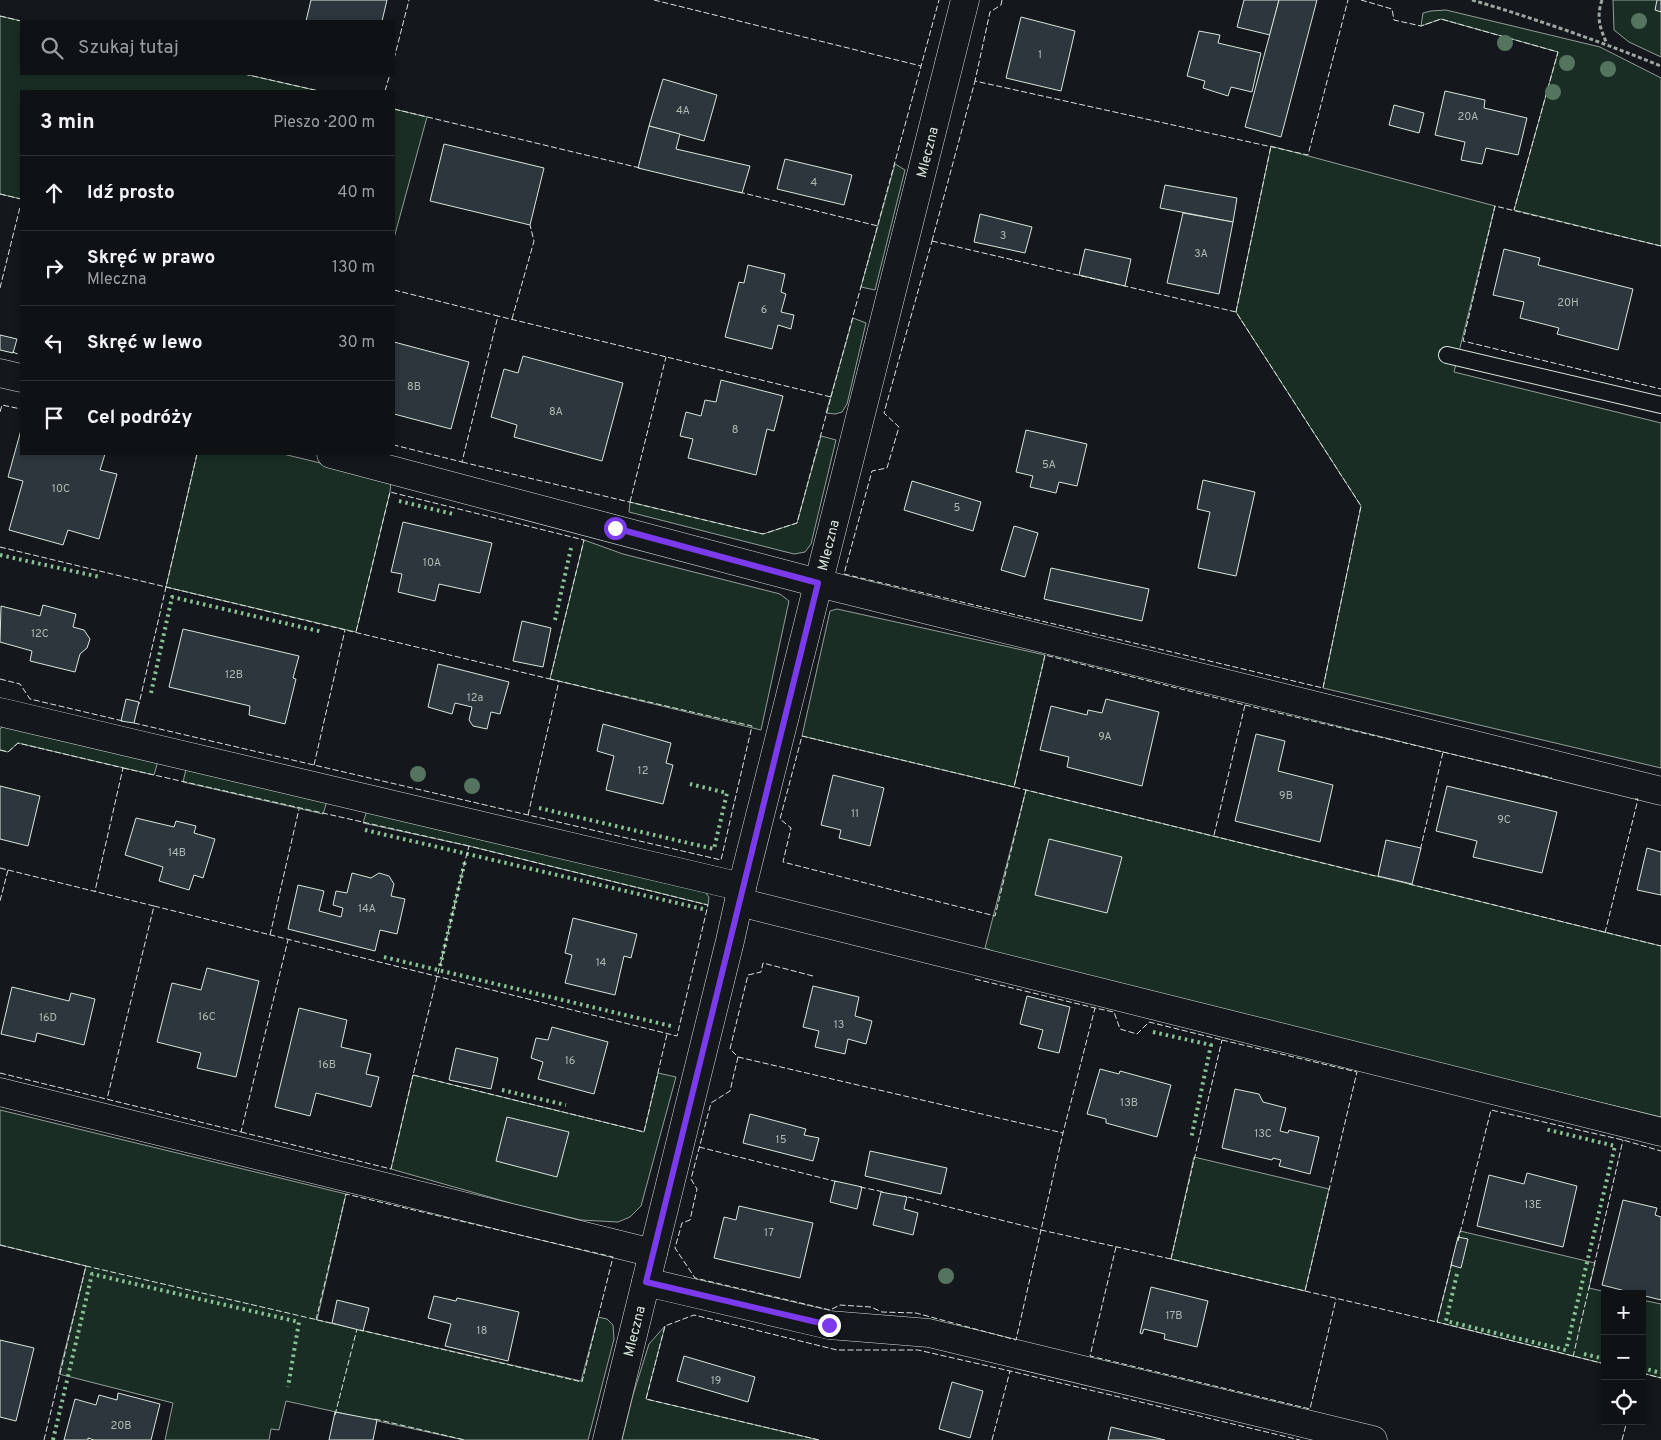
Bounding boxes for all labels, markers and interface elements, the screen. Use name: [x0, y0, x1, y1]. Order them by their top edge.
search box: [20, 20, 395, 75]
icon: search: [38, 34, 66, 62]
text: Szukaj tutaj: [78, 36, 179, 60]
house number: 1: [1038, 48, 1042, 62]
house number: 4A: [676, 104, 690, 118]
text: 3 min: [40, 109, 95, 136]
house number: 20A: [1458, 110, 1478, 124]
text: Pieszo · 200 m: [273, 113, 375, 133]
street label: Mleczna: [914, 125, 943, 180]
house number: 4: [811, 176, 818, 190]
icon: ahead: [40, 179, 68, 207]
text: Idź prosto: [87, 181, 175, 205]
text: 40 m: [337, 183, 375, 203]
house number: 3: [1000, 229, 1006, 243]
text: Skręć w prawo: [87, 246, 215, 270]
house number: 3A: [1194, 247, 1208, 261]
icon: right: [40, 254, 68, 282]
text: 130 m: [332, 258, 375, 278]
text: Mleczna: [87, 270, 146, 290]
house number: 20H: [1557, 296, 1579, 310]
house number: 6: [761, 303, 767, 317]
icon: left: [40, 329, 68, 357]
text: Skręć w lewo: [87, 331, 202, 355]
text: 30 m: [338, 333, 375, 353]
house number: 8B: [407, 380, 421, 394]
icon: arrive: [40, 404, 68, 432]
house number: 8A: [549, 405, 563, 419]
text: Cel podróży: [87, 406, 192, 430]
house number: 8: [732, 423, 738, 437]
house number: 5A: [1042, 458, 1056, 472]
house number: 10C: [52, 482, 70, 496]
house number: 5: [954, 501, 961, 515]
route start: [604, 517, 627, 540]
street label: Mleczna: [815, 518, 844, 573]
house number: 10A: [423, 556, 441, 570]
house number: 12C: [31, 627, 49, 641]
house number: 12B: [225, 668, 243, 682]
house number: 12a: [467, 691, 484, 705]
house number: 9A: [1098, 730, 1112, 744]
house number: 12: [638, 764, 648, 778]
house number: 9B: [1279, 789, 1293, 803]
house number: 11: [851, 807, 859, 821]
house number: 9C: [1497, 813, 1511, 827]
house number: 14B: [168, 846, 186, 860]
house number: 14A: [358, 902, 376, 916]
house number: 14: [596, 956, 607, 970]
house number: 16C: [198, 1010, 216, 1024]
house number: 16D: [39, 1011, 57, 1025]
house number: 13: [834, 1018, 844, 1032]
house number: 16: [565, 1054, 575, 1068]
house number: 16B: [318, 1058, 336, 1072]
house number: 13B: [1120, 1096, 1138, 1110]
house number: 13C: [1254, 1127, 1272, 1141]
house number: 15: [776, 1133, 787, 1147]
house number: 13E: [1524, 1198, 1542, 1212]
house number: 17: [764, 1226, 774, 1240]
map controls: [1601, 1290, 1646, 1425]
button: +: [1601, 1290, 1646, 1335]
street label: Mleczna: [621, 1304, 650, 1359]
house number: 17B: [1166, 1309, 1182, 1323]
route end: [818, 1314, 841, 1337]
house number: 18: [477, 1324, 487, 1338]
button: −: [1601, 1335, 1646, 1380]
house number: 19: [711, 1374, 721, 1388]
button: locate: [1601, 1380, 1646, 1425]
house number: 20B: [110, 1419, 132, 1433]

